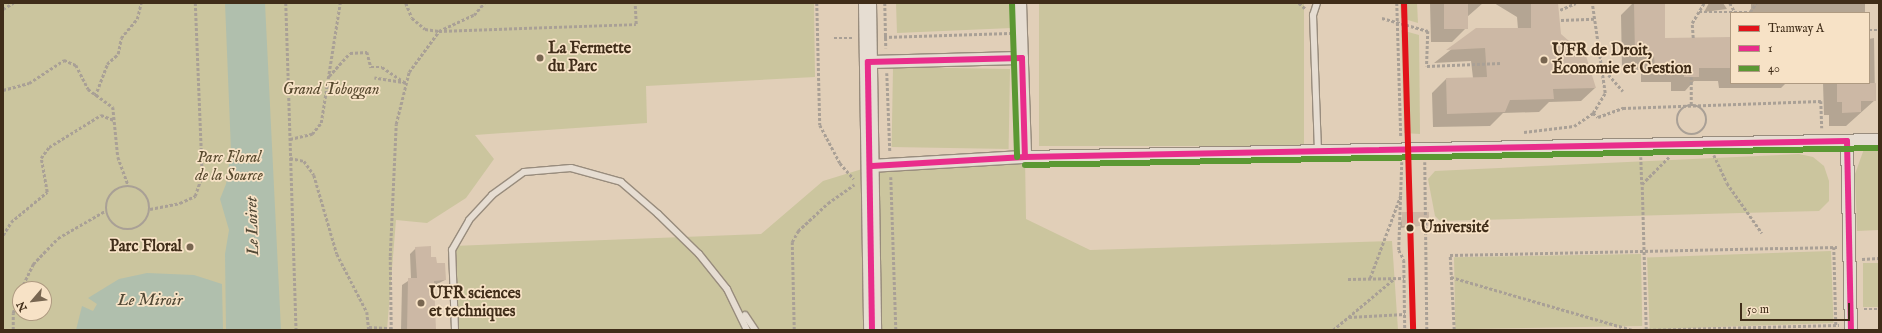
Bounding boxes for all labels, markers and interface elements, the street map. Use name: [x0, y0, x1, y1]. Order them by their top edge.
legend: [1730, 12, 1870, 84]
text: Tramway A: [1768, 21, 1824, 36]
place label: La Fermette du Parc: [548, 39, 631, 77]
place label: UFR de Droit, Économie et Gestion: [1552, 41, 1692, 79]
text: 1: [1768, 41, 1772, 56]
marker: La Fermette du Parc: [535, 53, 545, 63]
marker: UFR de Droit, Économie et Gestion: [1539, 55, 1549, 65]
text: 40: [1768, 61, 1780, 76]
park label: Grand Toboggan: [282, 80, 380, 100]
park label: Parc Floral de la Source: [195, 148, 263, 186]
water label: Le Loiret: [242, 196, 264, 256]
place label: Université: [1420, 218, 1489, 238]
marker: Université: [1403, 221, 1417, 235]
place label: Parc Floral: [110, 237, 182, 257]
marker: Parc Floral: [185, 242, 195, 252]
north arrow: [12, 281, 52, 321]
place label: UFR sciences et techniques: [429, 284, 521, 322]
water label: Le Miroir: [117, 291, 183, 311]
scale bar: [1742, 295, 1852, 321]
marker: UFR sciences et techniques: [416, 298, 426, 308]
text: N: [14, 299, 31, 314]
text: 50 m: [1747, 302, 1769, 317]

